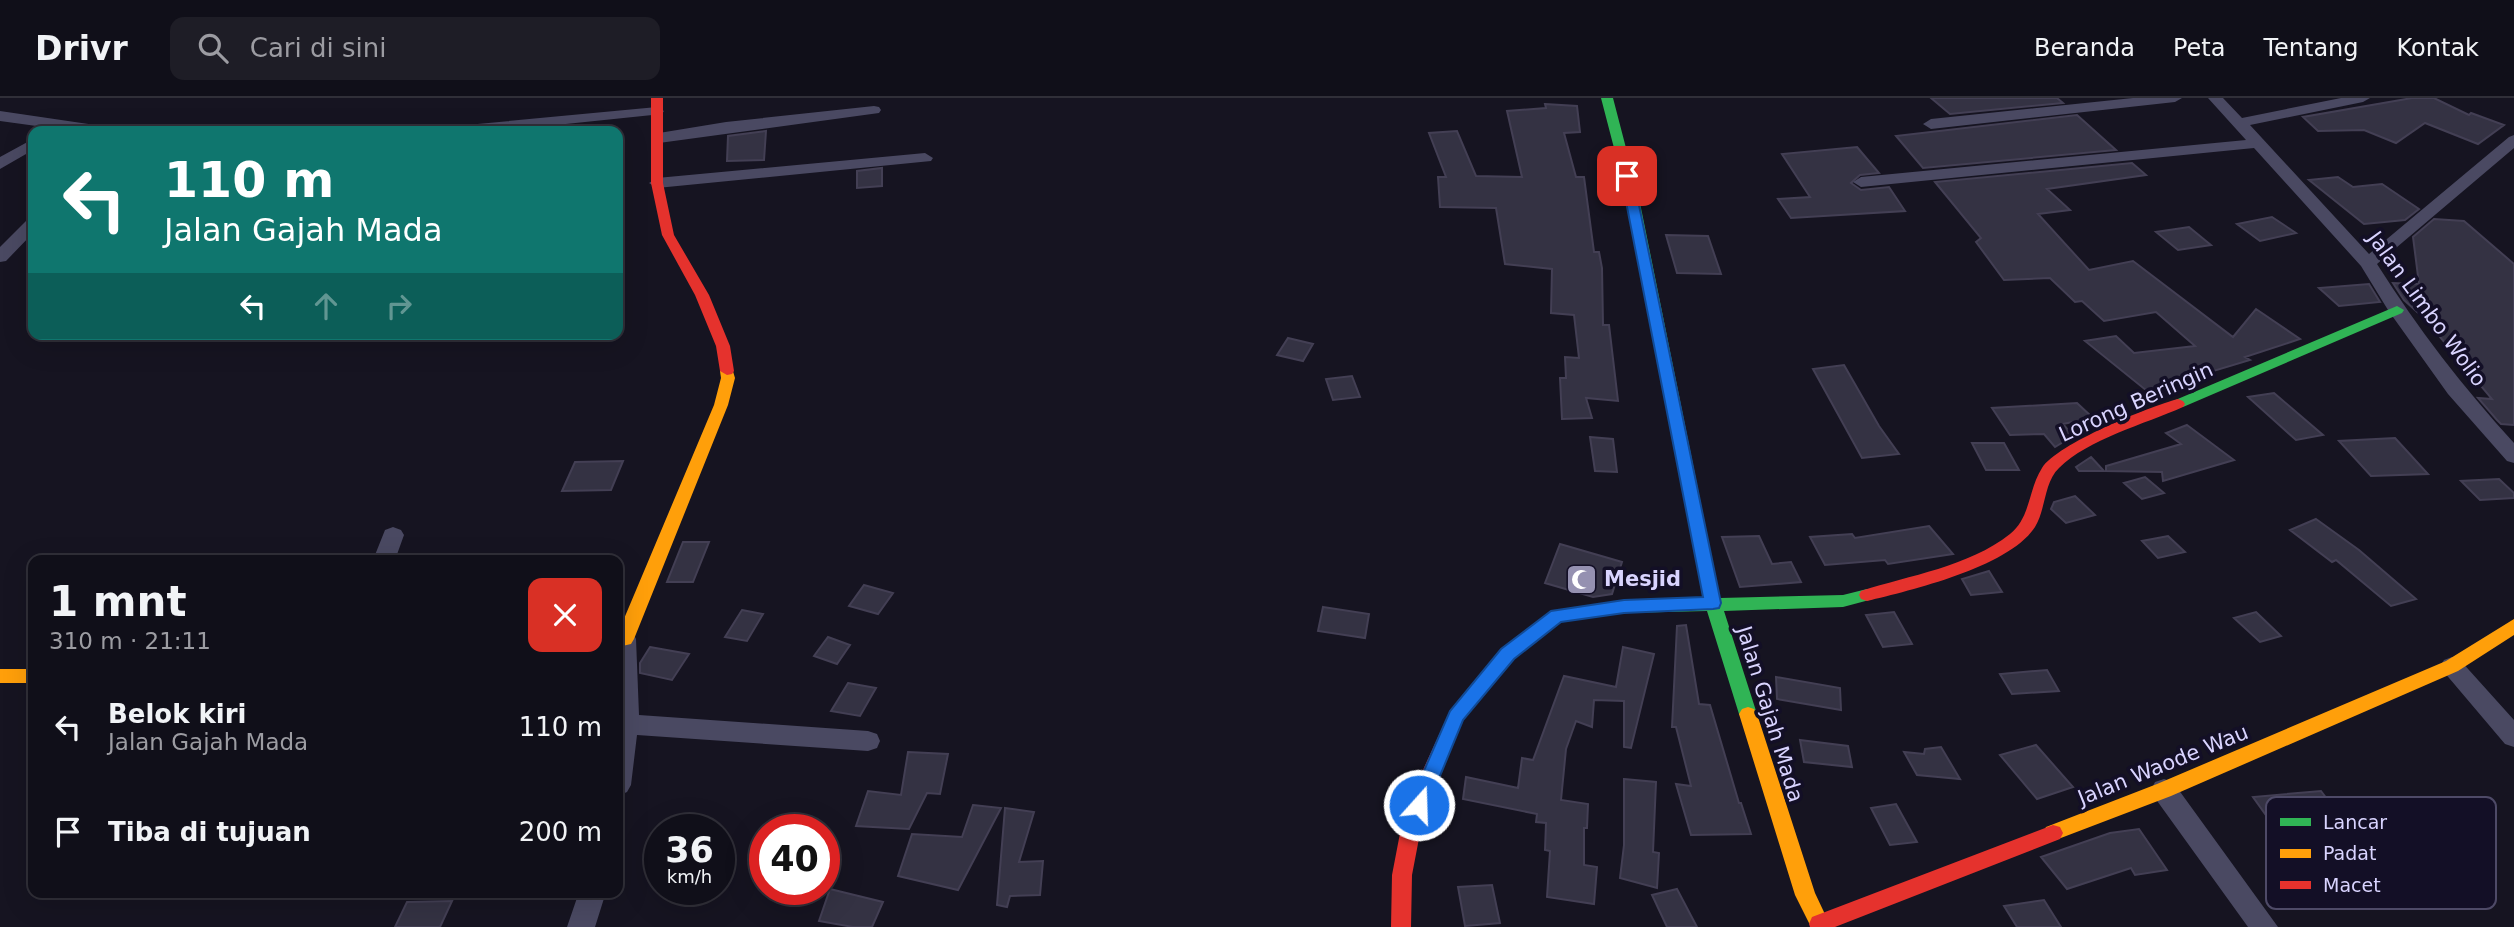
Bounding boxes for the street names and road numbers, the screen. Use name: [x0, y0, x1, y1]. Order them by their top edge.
street label: Jalan Limbo Wolio: [2362, 225, 2491, 391]
street label: Lorong Beringin: [2055, 357, 2217, 447]
street label: Jalan Gajah Mada: [1731, 621, 1808, 805]
street label: Jalan Waode Wau: [2073, 720, 2252, 811]

